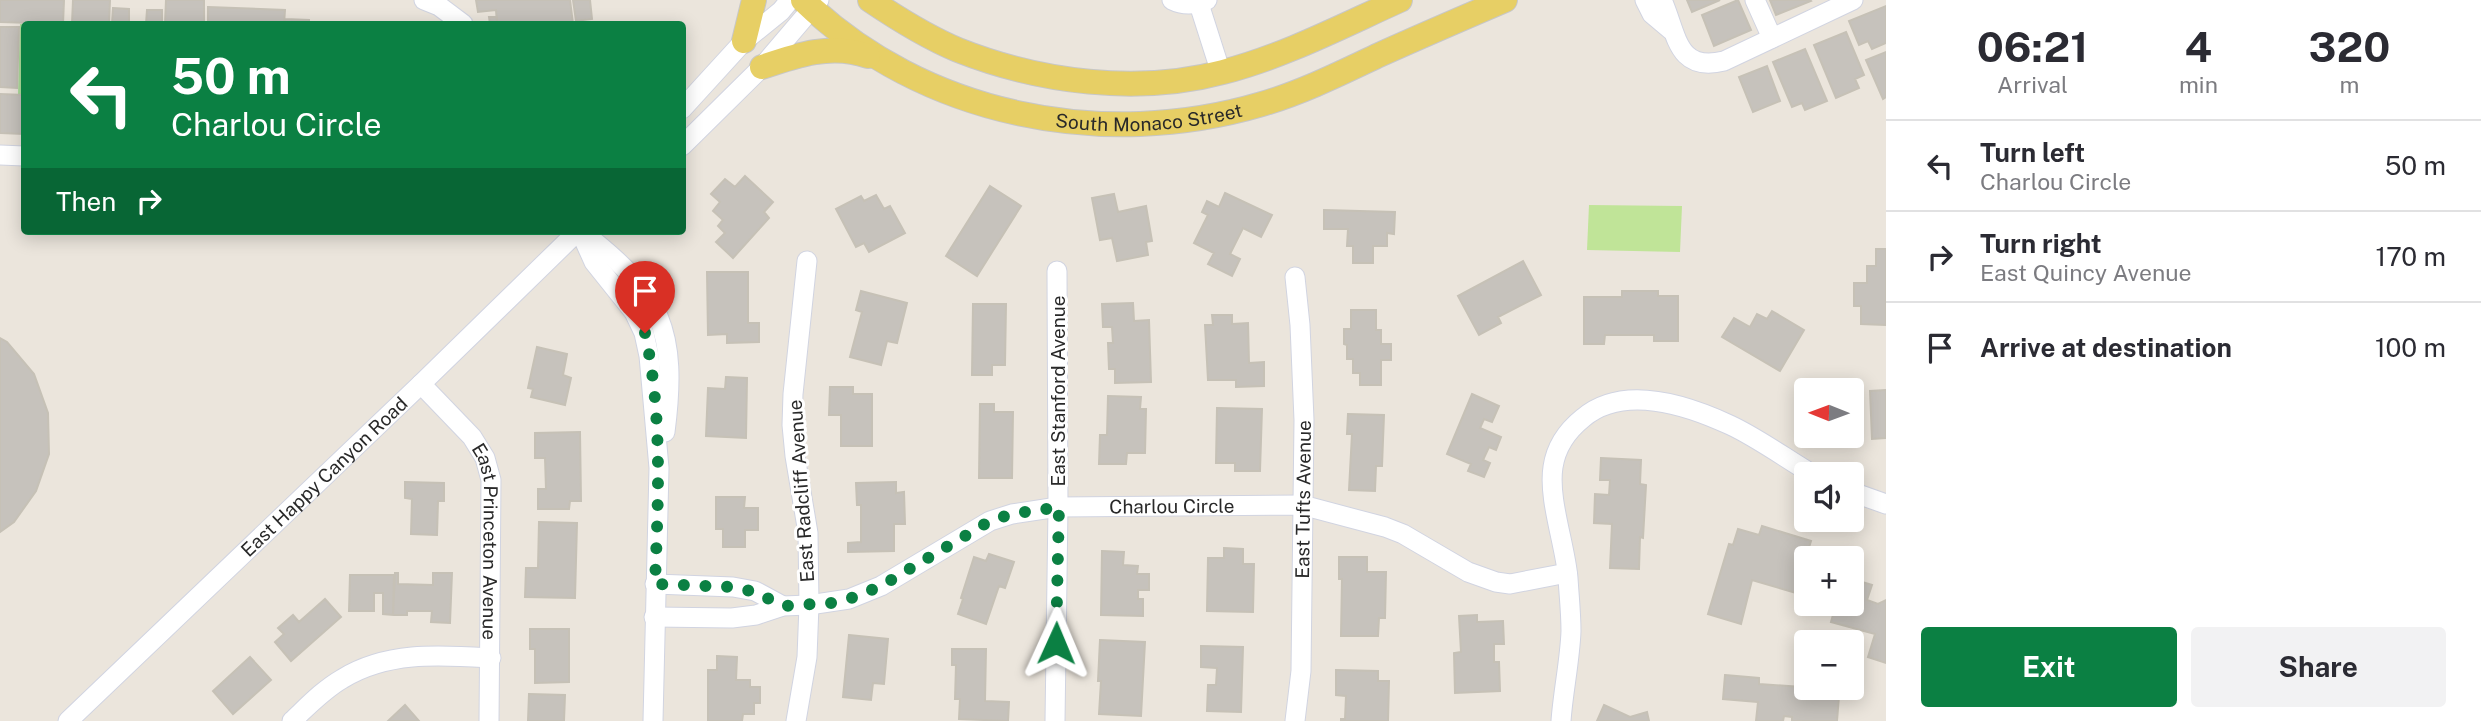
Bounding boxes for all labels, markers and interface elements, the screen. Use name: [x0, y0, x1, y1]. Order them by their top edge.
text: 06:21: [1977, 22, 2088, 71]
text: 4: [2185, 22, 2212, 71]
text: 320: [2309, 22, 2390, 71]
text: 50 m: [171, 47, 291, 105]
icon: left: [56, 49, 147, 140]
text: Arrival: [1997, 71, 2068, 98]
text: min: [2179, 71, 2218, 98]
text: m: [2339, 71, 2359, 98]
street label: South Monaco Street: [1054, 99, 1244, 135]
text: Charlou Circle: [171, 106, 382, 143]
text: Turn left: [1980, 137, 2085, 168]
icon: left: [1921, 147, 1959, 185]
text: 50 m: [2385, 150, 2446, 181]
text: Charlou Circle: [1980, 168, 2131, 195]
icon: right: [130, 182, 168, 220]
text: Then: [56, 186, 116, 217]
text: Turn right: [1980, 228, 2102, 259]
icon: right: [1921, 238, 1959, 276]
text: 170 m: [2376, 241, 2446, 272]
text: East Quincy Avenue: [1980, 259, 2192, 286]
pin: [615, 261, 675, 333]
icon: arrive: [626, 272, 664, 310]
street label: East Stanford Avenue: [1047, 296, 1069, 486]
icon: arrive: [1921, 329, 1959, 367]
text: Arrive at destination: [1980, 332, 2232, 363]
text: 100 m: [2375, 332, 2446, 363]
north arrow: [1794, 378, 1864, 448]
map controls: [1794, 378, 1864, 700]
street label: East Happy Canyon Road: [236, 392, 412, 561]
street label: East Radcliff Avenue: [784, 399, 818, 583]
street label: East Tufts Avenue: [1291, 420, 1315, 579]
street label: East Princeton Avenue: [468, 439, 502, 640]
button: sound: [1794, 462, 1864, 532]
street label: Charlou Circle: [1109, 495, 1234, 518]
button: +: [1794, 546, 1864, 616]
position arrow: [1019, 606, 1093, 680]
button: Exit: [1921, 627, 2177, 707]
button: Share: [2191, 627, 2446, 707]
button: −: [1794, 630, 1864, 700]

